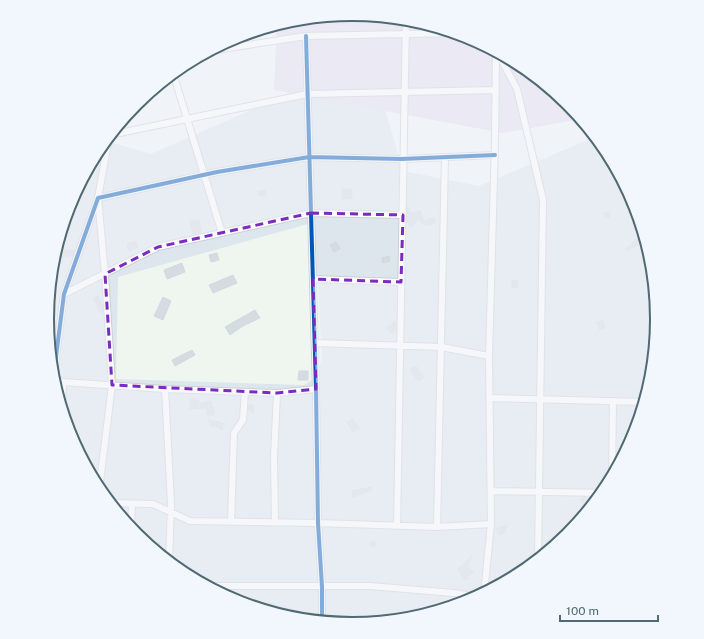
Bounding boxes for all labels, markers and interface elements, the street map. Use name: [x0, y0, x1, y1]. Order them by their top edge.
scale bar: [560, 597, 658, 623]
text: 100 m: [566, 604, 599, 618]

